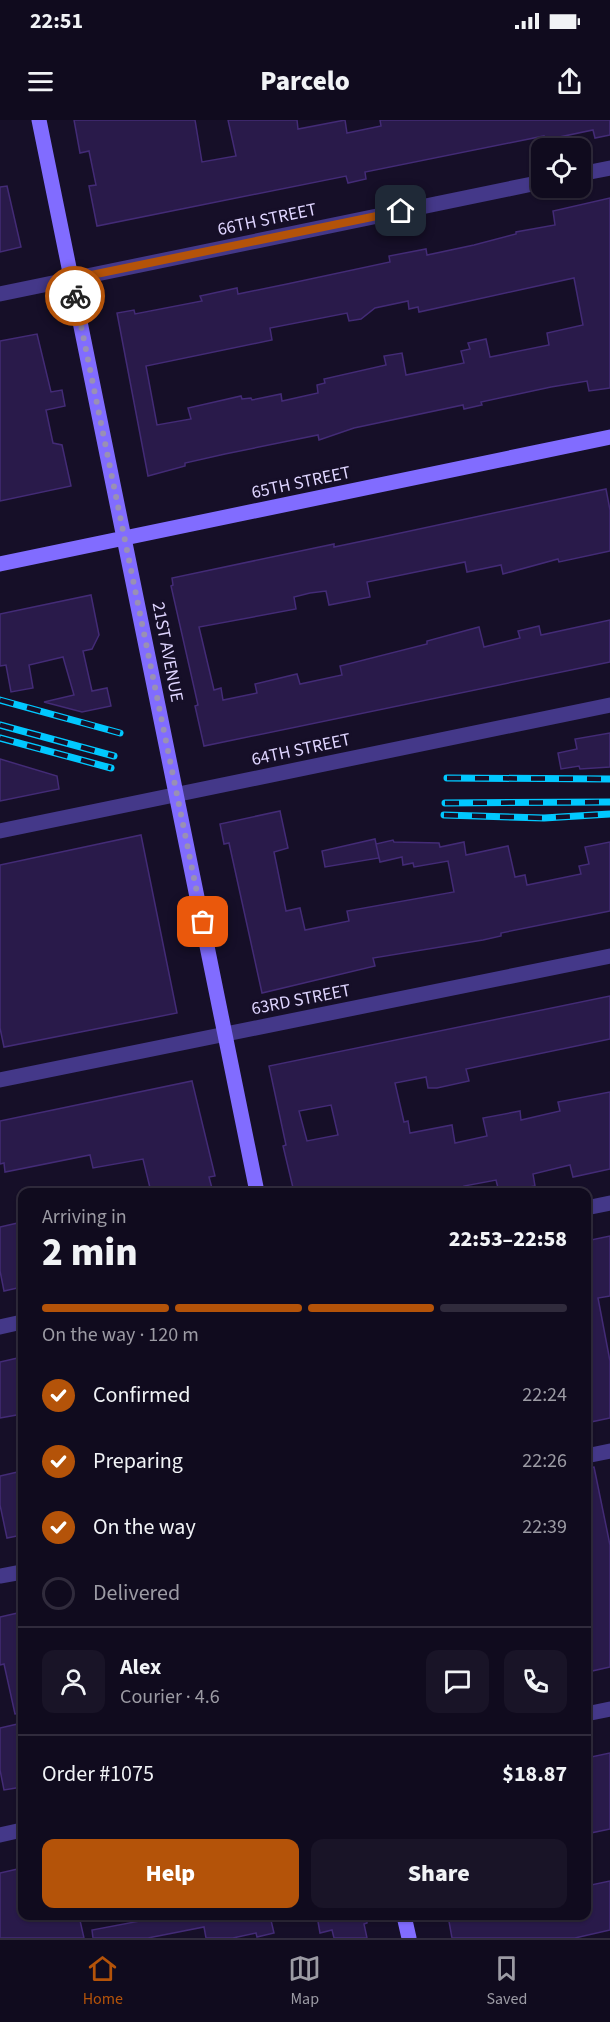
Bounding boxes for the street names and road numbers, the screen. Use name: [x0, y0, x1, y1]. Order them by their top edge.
street label: 66TH STREET: [215, 197, 319, 242]
street label: 65TH STREET: [249, 460, 353, 505]
street label: 21ST AVENUE: [146, 600, 189, 704]
street label: 64TH STREET: [249, 727, 353, 772]
street label: 63RD STREET: [249, 978, 353, 1021]

